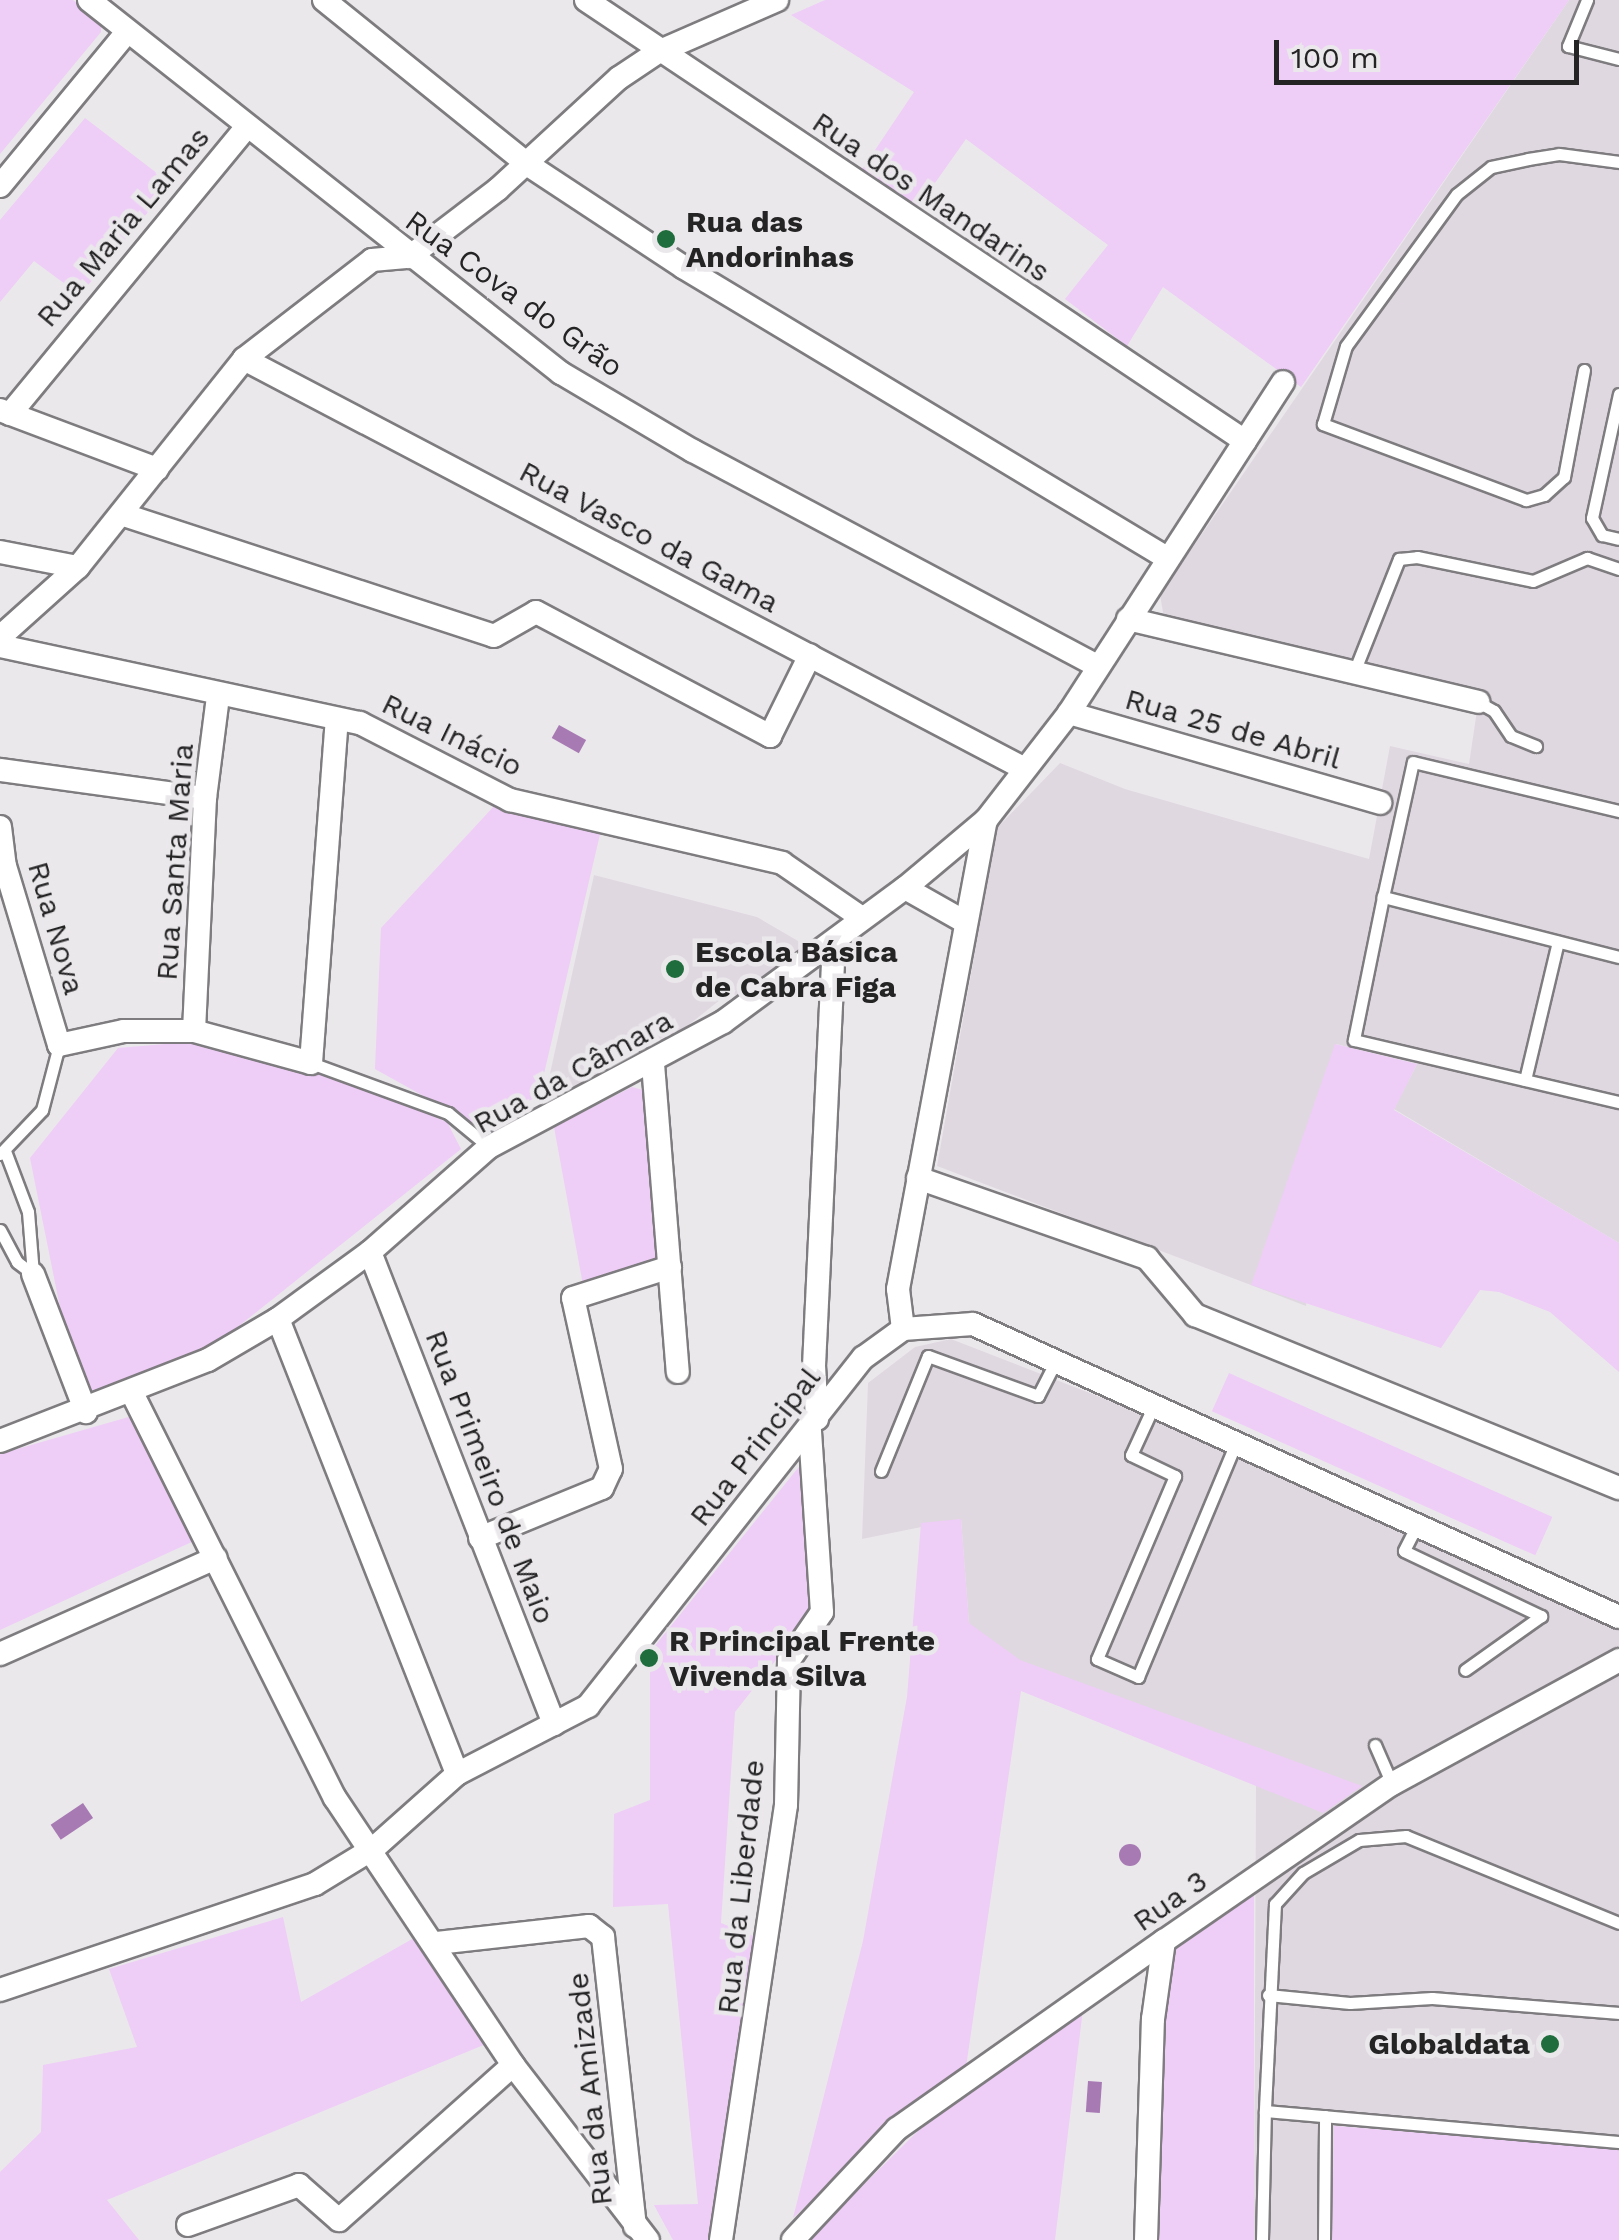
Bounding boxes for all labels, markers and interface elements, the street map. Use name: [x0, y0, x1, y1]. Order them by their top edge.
scale bar: [1279, 20, 1584, 82]
text: 100 m: [1291, 40, 1379, 75]
street label: Rua dos Mandarins: [805, 104, 1057, 290]
street label: Rua Maria Lamas: [28, 119, 218, 335]
street label: Rua Cova do Grão: [397, 202, 631, 386]
place label: Rua das Andorinhas: [686, 204, 854, 274]
marker: Rua das Andorinhas: [655, 228, 677, 250]
street label: Rua Vasco da Gama: [512, 453, 786, 621]
street label: Rua 25 de Abril: [1120, 681, 1346, 777]
street label: Rua Inácio: [376, 685, 528, 785]
street label: Rua Santa Maria: [149, 742, 201, 982]
street label: Rua Nova: [20, 857, 92, 999]
place label: Escola Básica de Cabra Figa: [695, 934, 898, 1004]
marker: Escola Básica de Cabra Figa: [664, 958, 686, 980]
street label: Rua da Câmara: [467, 1002, 679, 1142]
street label: Rua Primeiro de Maio: [417, 1325, 563, 1629]
street label: Rua Principal: [682, 1360, 828, 1534]
place label: R Principal Frente Vivenda Silva: [669, 1623, 936, 1694]
marker: R Principal Frente Vivenda Silva: [638, 1647, 660, 1669]
street label: Rua da Liberdade: [710, 1757, 772, 2017]
street label: Rua 3: [1126, 1863, 1214, 1939]
street label: Rua da Amizade: [560, 1969, 620, 2209]
place label: Globaldata: [1368, 2026, 1530, 2062]
marker: Globaldata: [1539, 2033, 1561, 2055]

